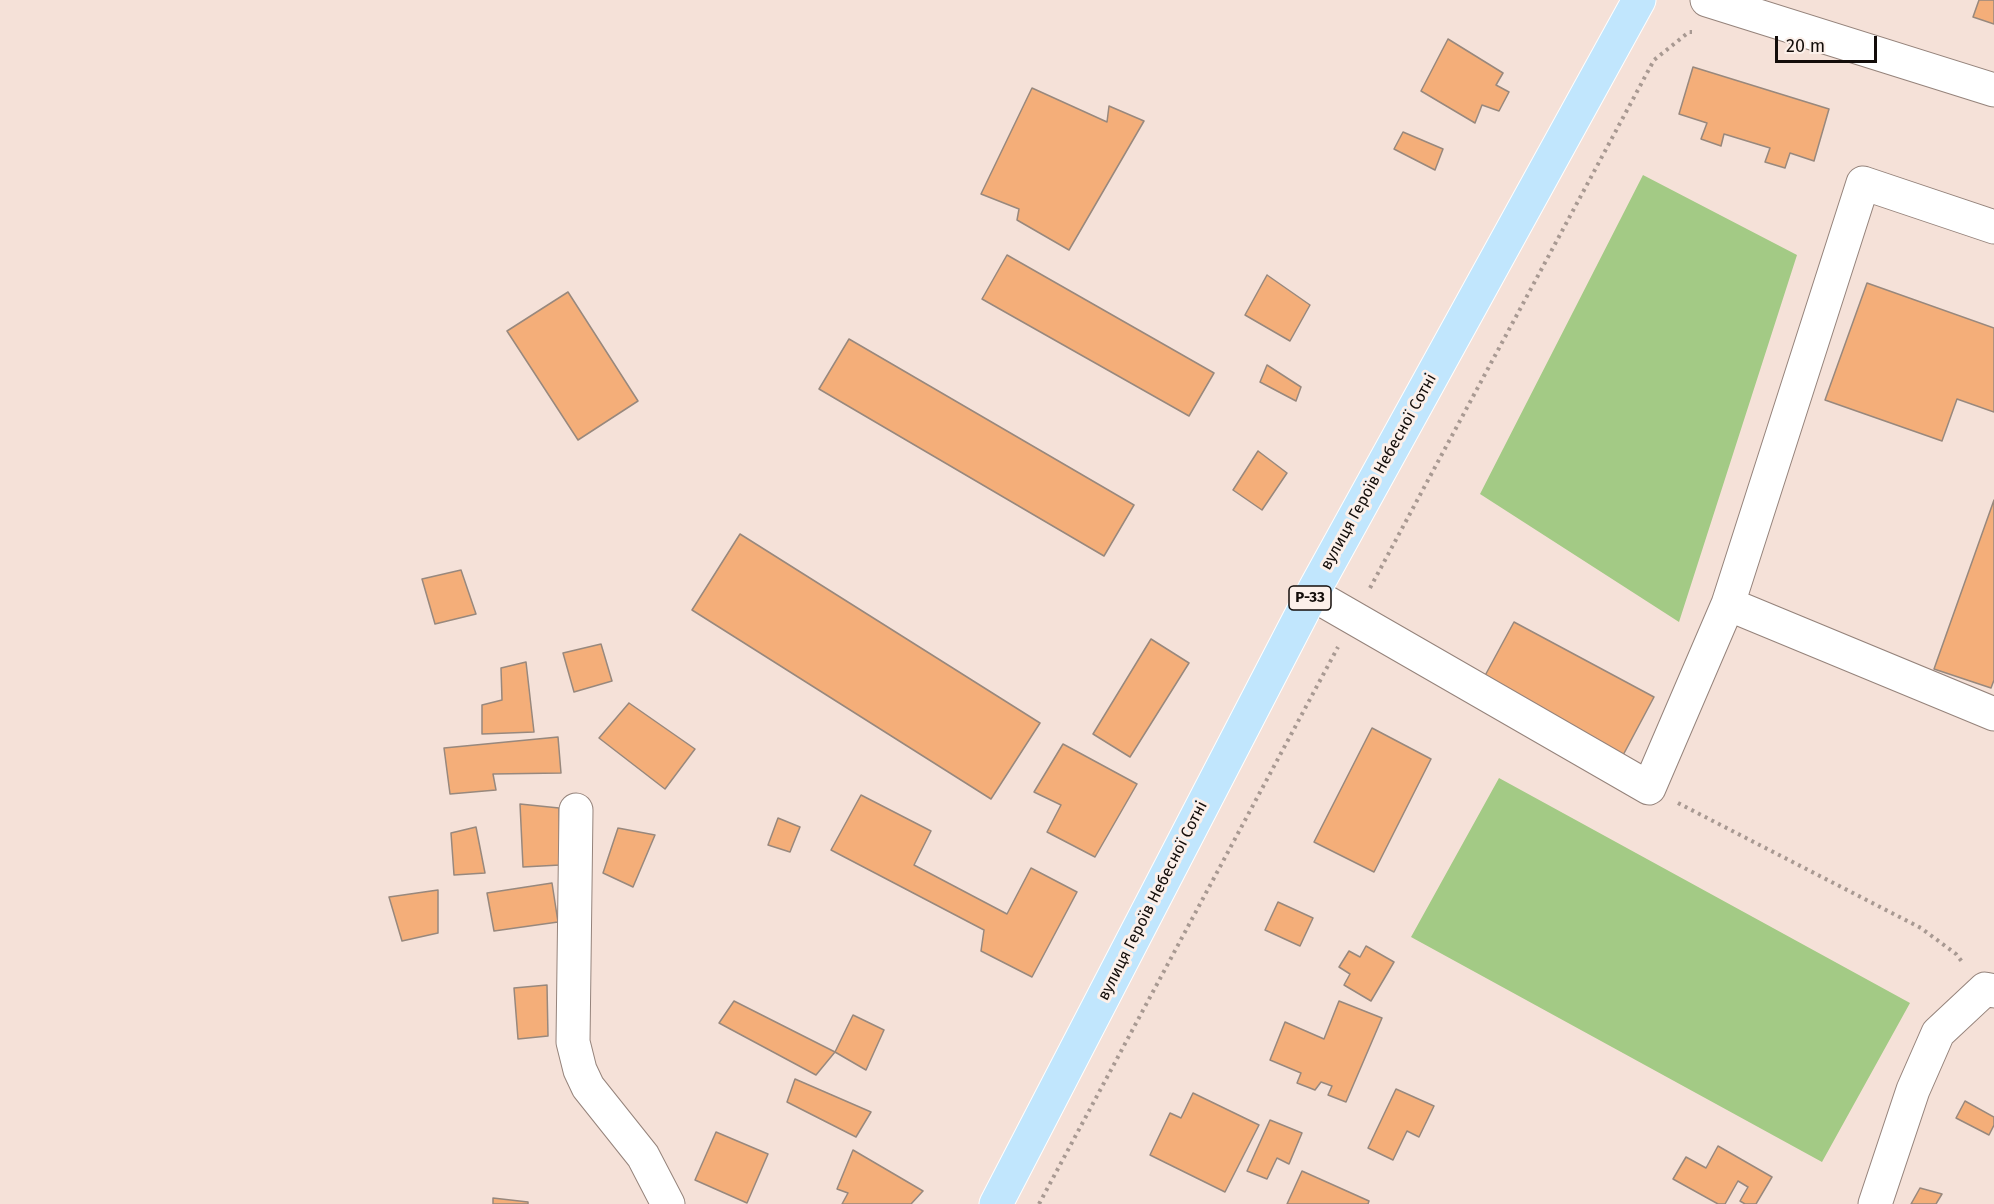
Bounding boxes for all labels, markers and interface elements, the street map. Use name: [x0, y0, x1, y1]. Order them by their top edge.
scale bar: [1778, 24, 1880, 62]
text: 20 m: [1786, 35, 1825, 57]
street label: вулиця Героїв Небесної Сотні: [1317, 371, 1441, 573]
road number: Р-33: [1289, 586, 1331, 610]
street label: вулиця Героїв Небесної Сотні: [1094, 798, 1212, 1004]

